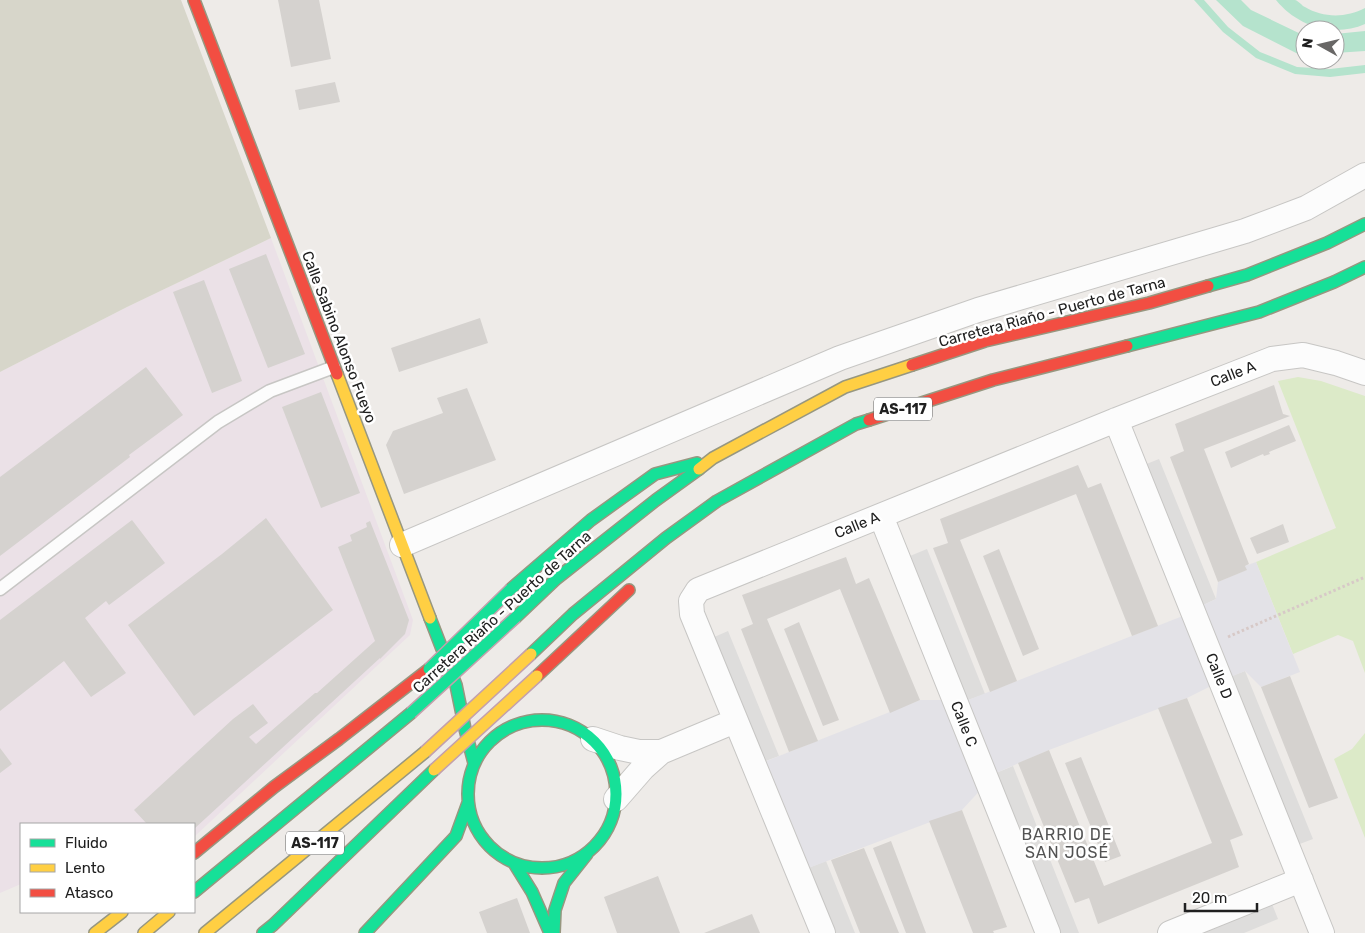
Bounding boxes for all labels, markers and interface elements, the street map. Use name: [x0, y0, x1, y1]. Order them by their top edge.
north arrow: [1295, 20, 1345, 70]
text: N: [1299, 37, 1317, 49]
street label: Calle Sabino Alonso Fueyo: [298, 249, 380, 425]
street label: Carretera Riaño - Puerto de Tarna: [937, 273, 1167, 351]
street label: Calle A: [1208, 357, 1258, 391]
road number: AS-117: [874, 398, 932, 420]
street label: Calle A: [832, 508, 882, 542]
street label: Carretera Riaño - Puerto de Tarna: [409, 527, 595, 697]
street label: Calle D: [1202, 650, 1236, 702]
street label: Calle C: [947, 699, 981, 749]
legend: [20, 823, 195, 913]
district label: BARRIO DE SAN JOSÉ: [1021, 825, 1113, 862]
road number: AS-117: [286, 831, 344, 854]
text: Fluido: [65, 834, 108, 852]
text: Lento: [65, 859, 105, 877]
scale bar: [1185, 880, 1258, 912]
text: Atasco: [65, 884, 113, 902]
text: 20 m: [1192, 889, 1227, 907]

